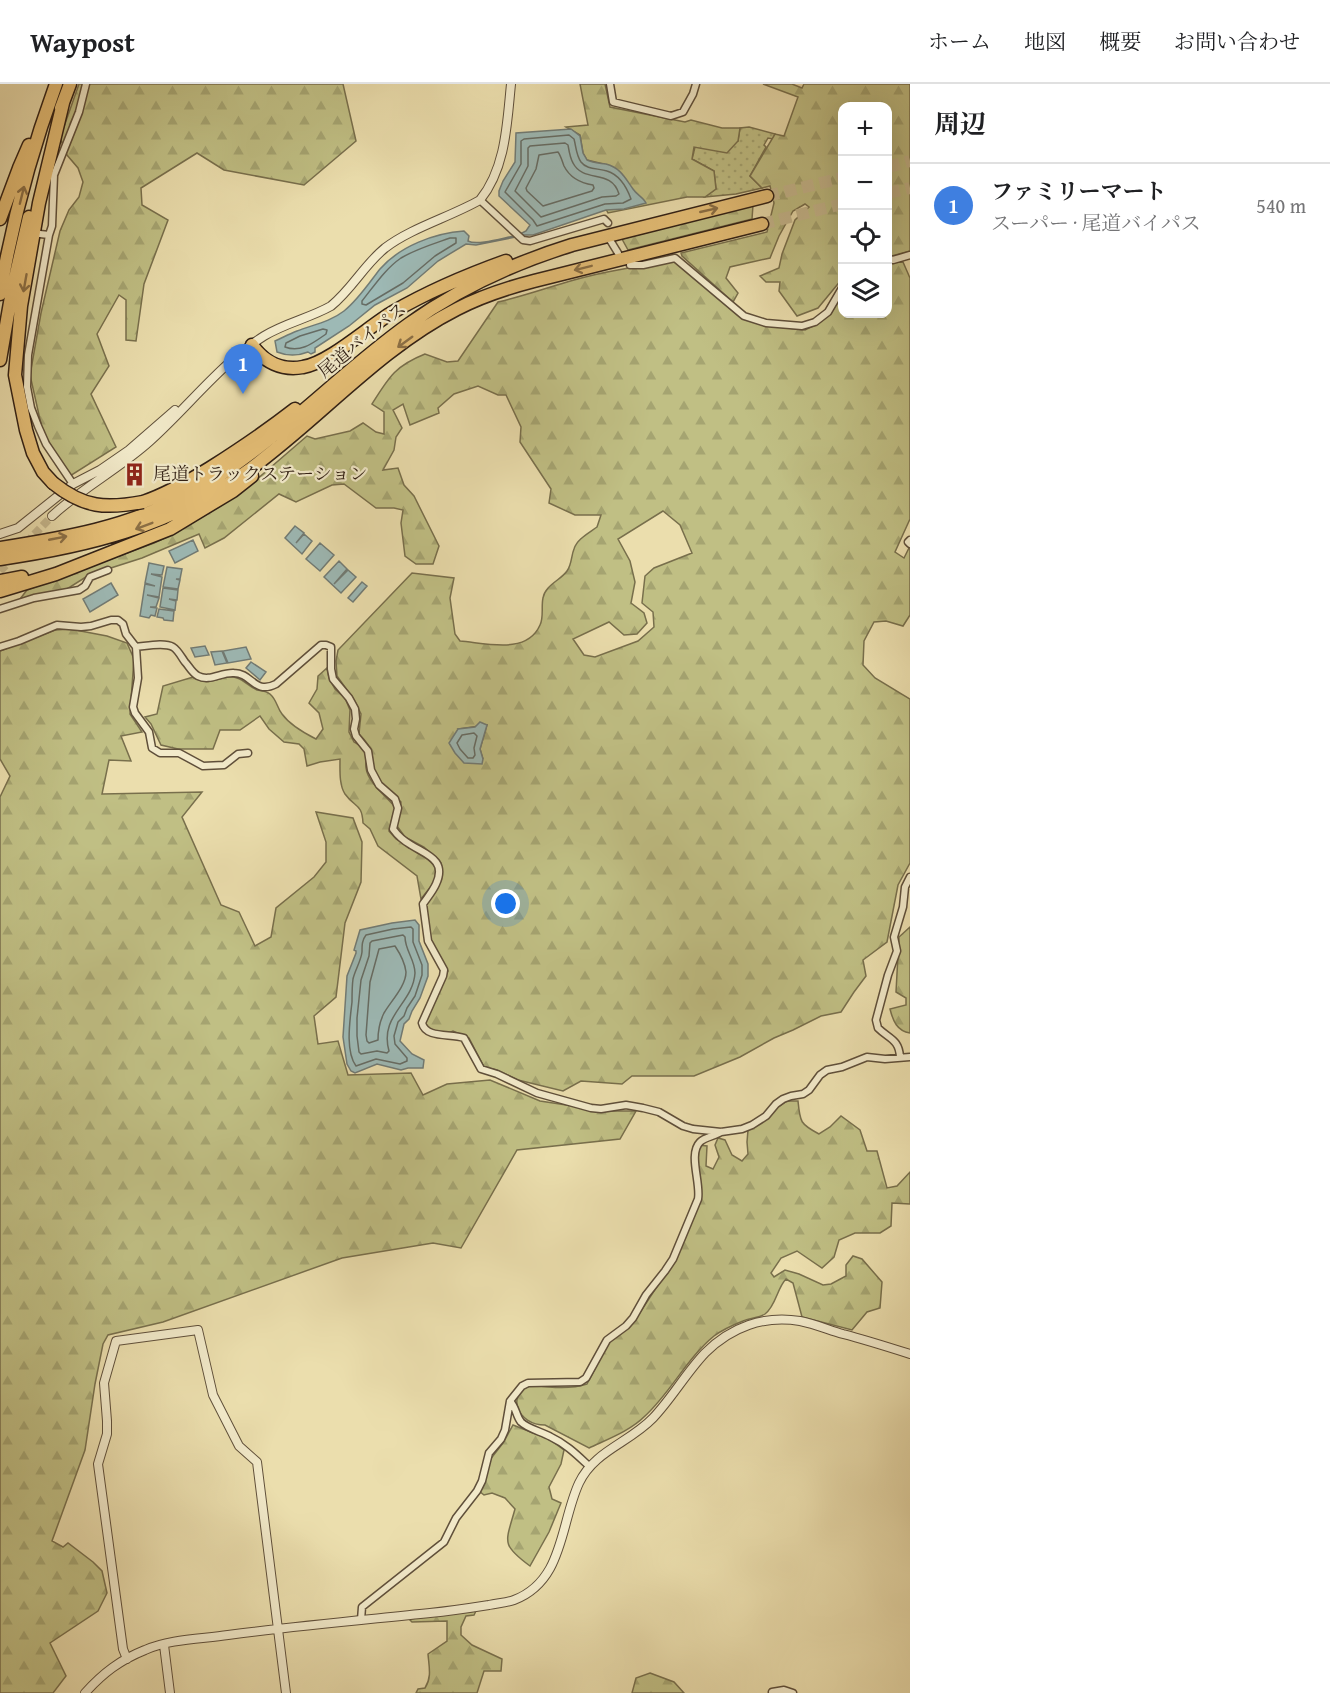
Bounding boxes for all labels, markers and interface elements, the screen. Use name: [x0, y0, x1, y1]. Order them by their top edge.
text: Waypost: [30, 21, 135, 62]
text: ホーム: [928, 26, 991, 57]
text: 地図: [1024, 26, 1066, 57]
text: 概要: [1099, 26, 1141, 57]
text: お問い合わせ: [1174, 26, 1300, 57]
map controls: [838, 102, 892, 318]
button: +: [838, 102, 892, 156]
text: 周辺: [934, 104, 986, 143]
button: −: [838, 156, 892, 210]
text: ファミリーマート: [991, 175, 1167, 207]
one-way arrow: [16, 186, 28, 205]
text: 1: [948, 191, 959, 220]
text: 540 m: [1256, 191, 1306, 220]
one-way arrow: [699, 203, 718, 215]
text: スーパー · 尾道バイパス: [991, 208, 1201, 237]
button: locate: [838, 210, 892, 264]
one-way arrow: [574, 263, 593, 275]
button: layers: [838, 264, 892, 318]
one-way arrow: [19, 273, 30, 292]
street label: 尾道バイパス: [311, 295, 412, 384]
one-way arrow: [397, 336, 413, 348]
pin: 1: [224, 344, 262, 394]
place label: 尾道トラックステーション: [153, 460, 367, 487]
building icon: 尾道トラックステーション: [122, 461, 148, 487]
one-way arrow: [135, 521, 154, 532]
one-way arrow: [47, 533, 67, 544]
your location: [491, 889, 520, 918]

